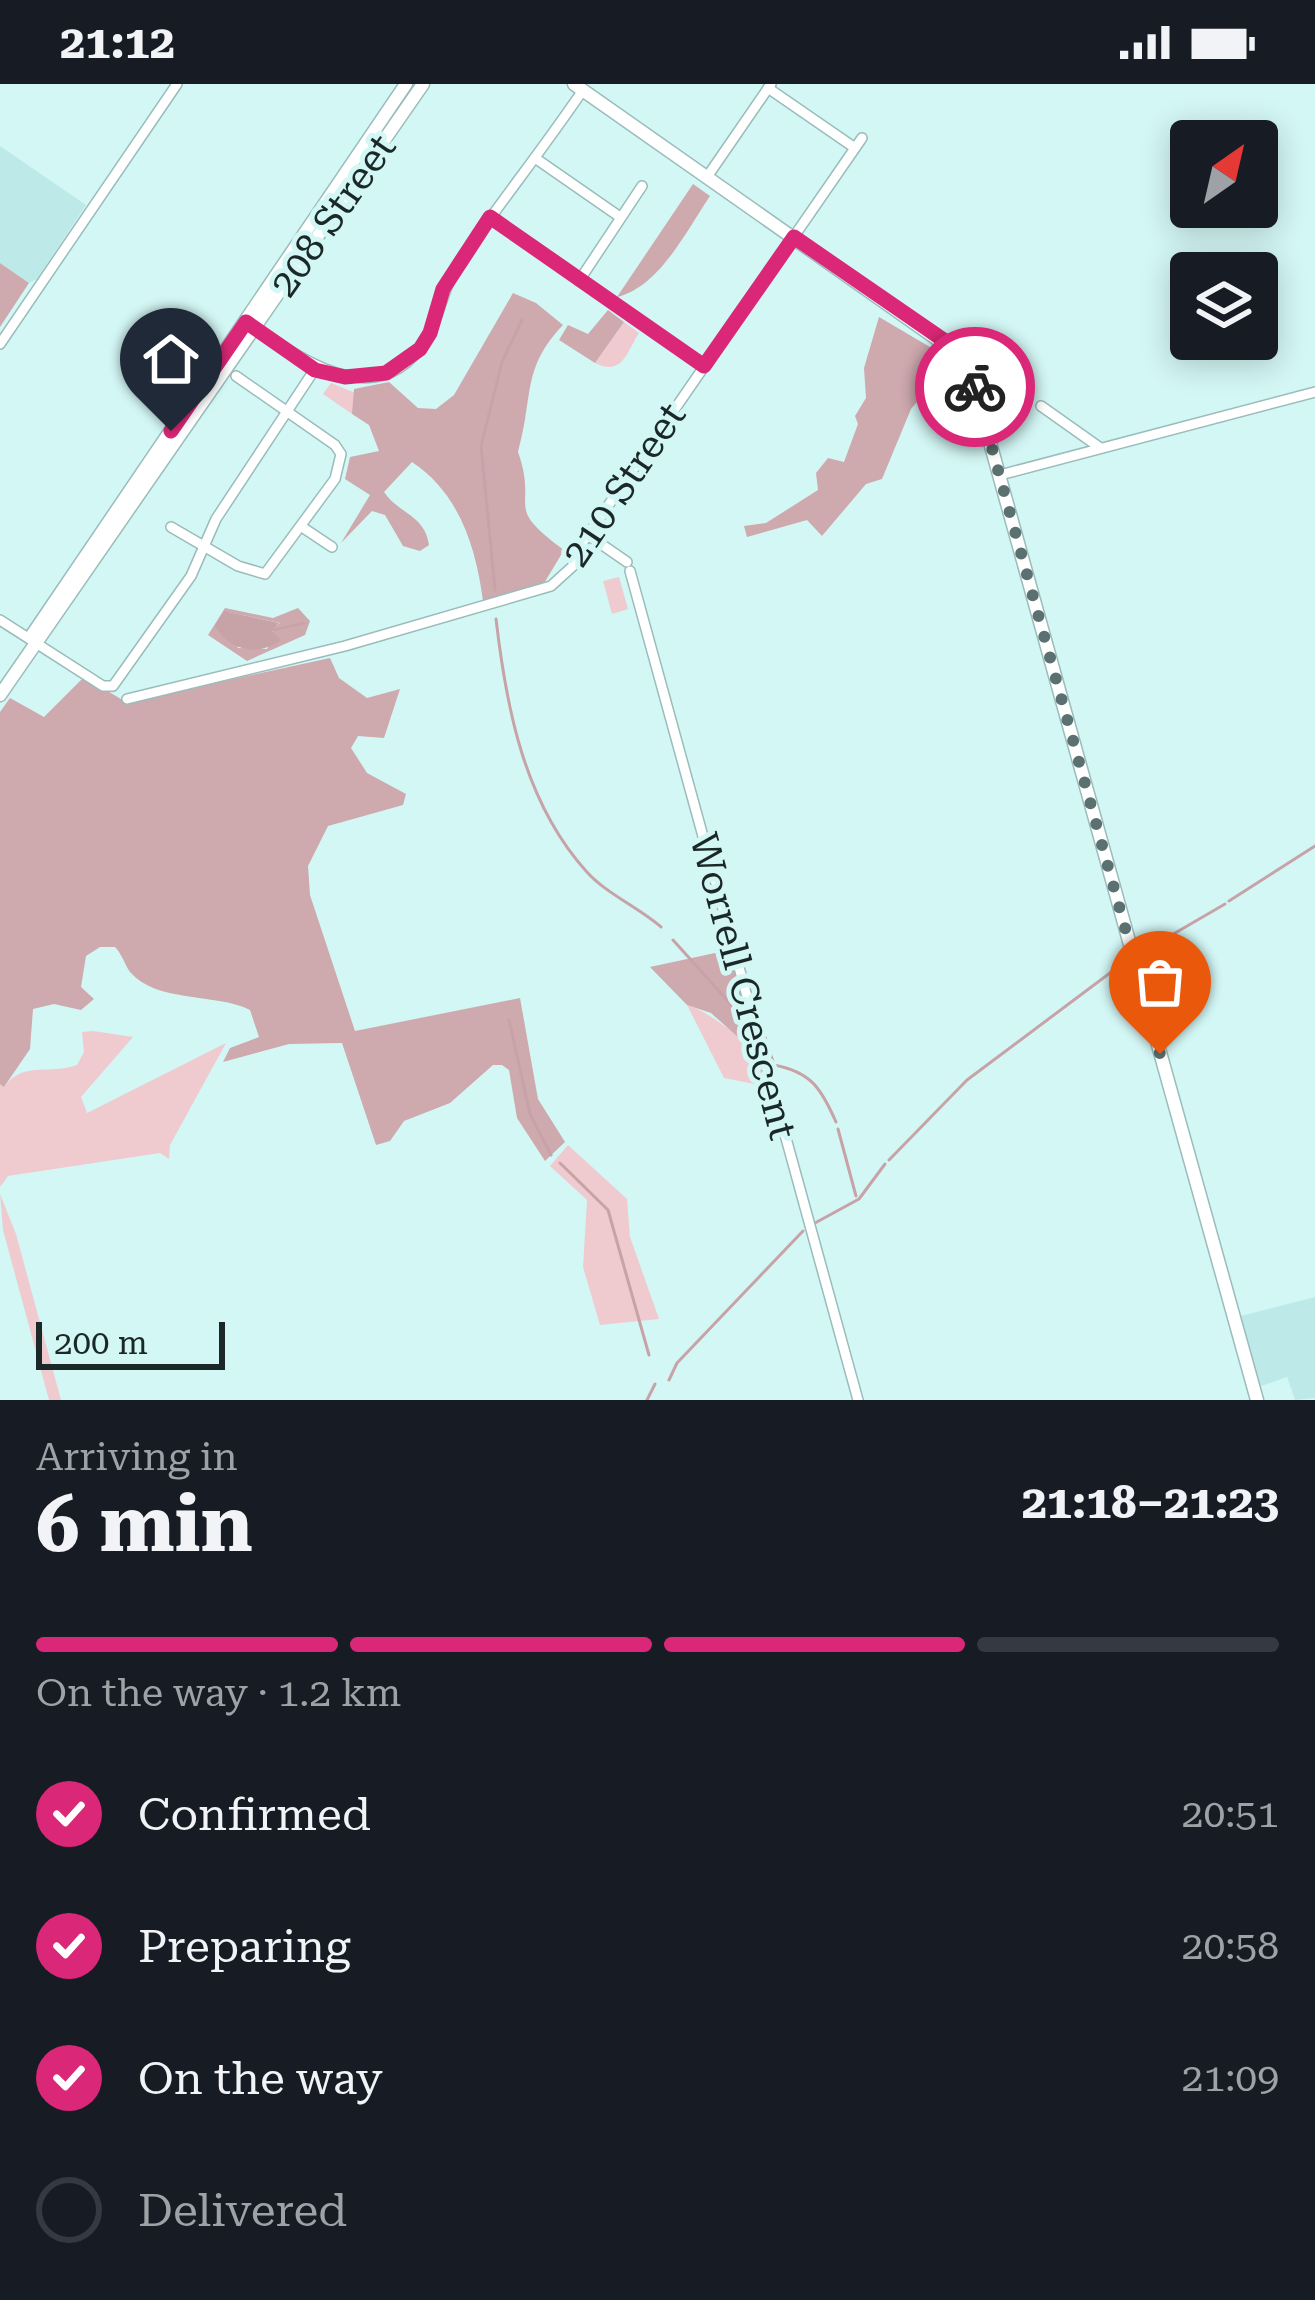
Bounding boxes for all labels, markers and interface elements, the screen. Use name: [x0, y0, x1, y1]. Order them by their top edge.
text: 21:12: [60, 16, 175, 69]
north arrow: [1170, 120, 1278, 228]
map controls: [1170, 120, 1278, 360]
street label: 208 Street: [260, 126, 405, 305]
button: layers: [1170, 252, 1278, 360]
pin: [120, 308, 222, 431]
icon: home: [138, 326, 204, 392]
courier: [915, 327, 1035, 447]
icon: bike: [942, 354, 1008, 420]
street label: 210 Street: [552, 394, 695, 575]
street label: Worrell Crescent: [680, 828, 806, 1144]
pin: [1109, 931, 1211, 1054]
icon: bag: [1127, 949, 1193, 1015]
scale bar: [36, 1316, 225, 1369]
text: 200 m: [54, 1323, 148, 1362]
text: Arriving in: [36, 1434, 238, 1480]
text: 21:18–21:23: [1022, 1476, 1279, 1529]
text: 6 min: [36, 1479, 253, 1570]
text: On the way · 1.2 km: [36, 1670, 401, 1716]
icon: check: [36, 1781, 102, 1847]
text: Confirmed: [138, 1788, 371, 1841]
text: 20:51: [1182, 1791, 1279, 1837]
icon: check: [36, 1913, 102, 1979]
text: Preparing: [138, 1920, 351, 1973]
text: 20:58: [1182, 1923, 1279, 1969]
icon: check: [36, 2045, 102, 2111]
text: On the way: [138, 2052, 383, 2105]
text: 21:09: [1182, 2055, 1279, 2101]
text: Delivered: [138, 2184, 347, 2237]

